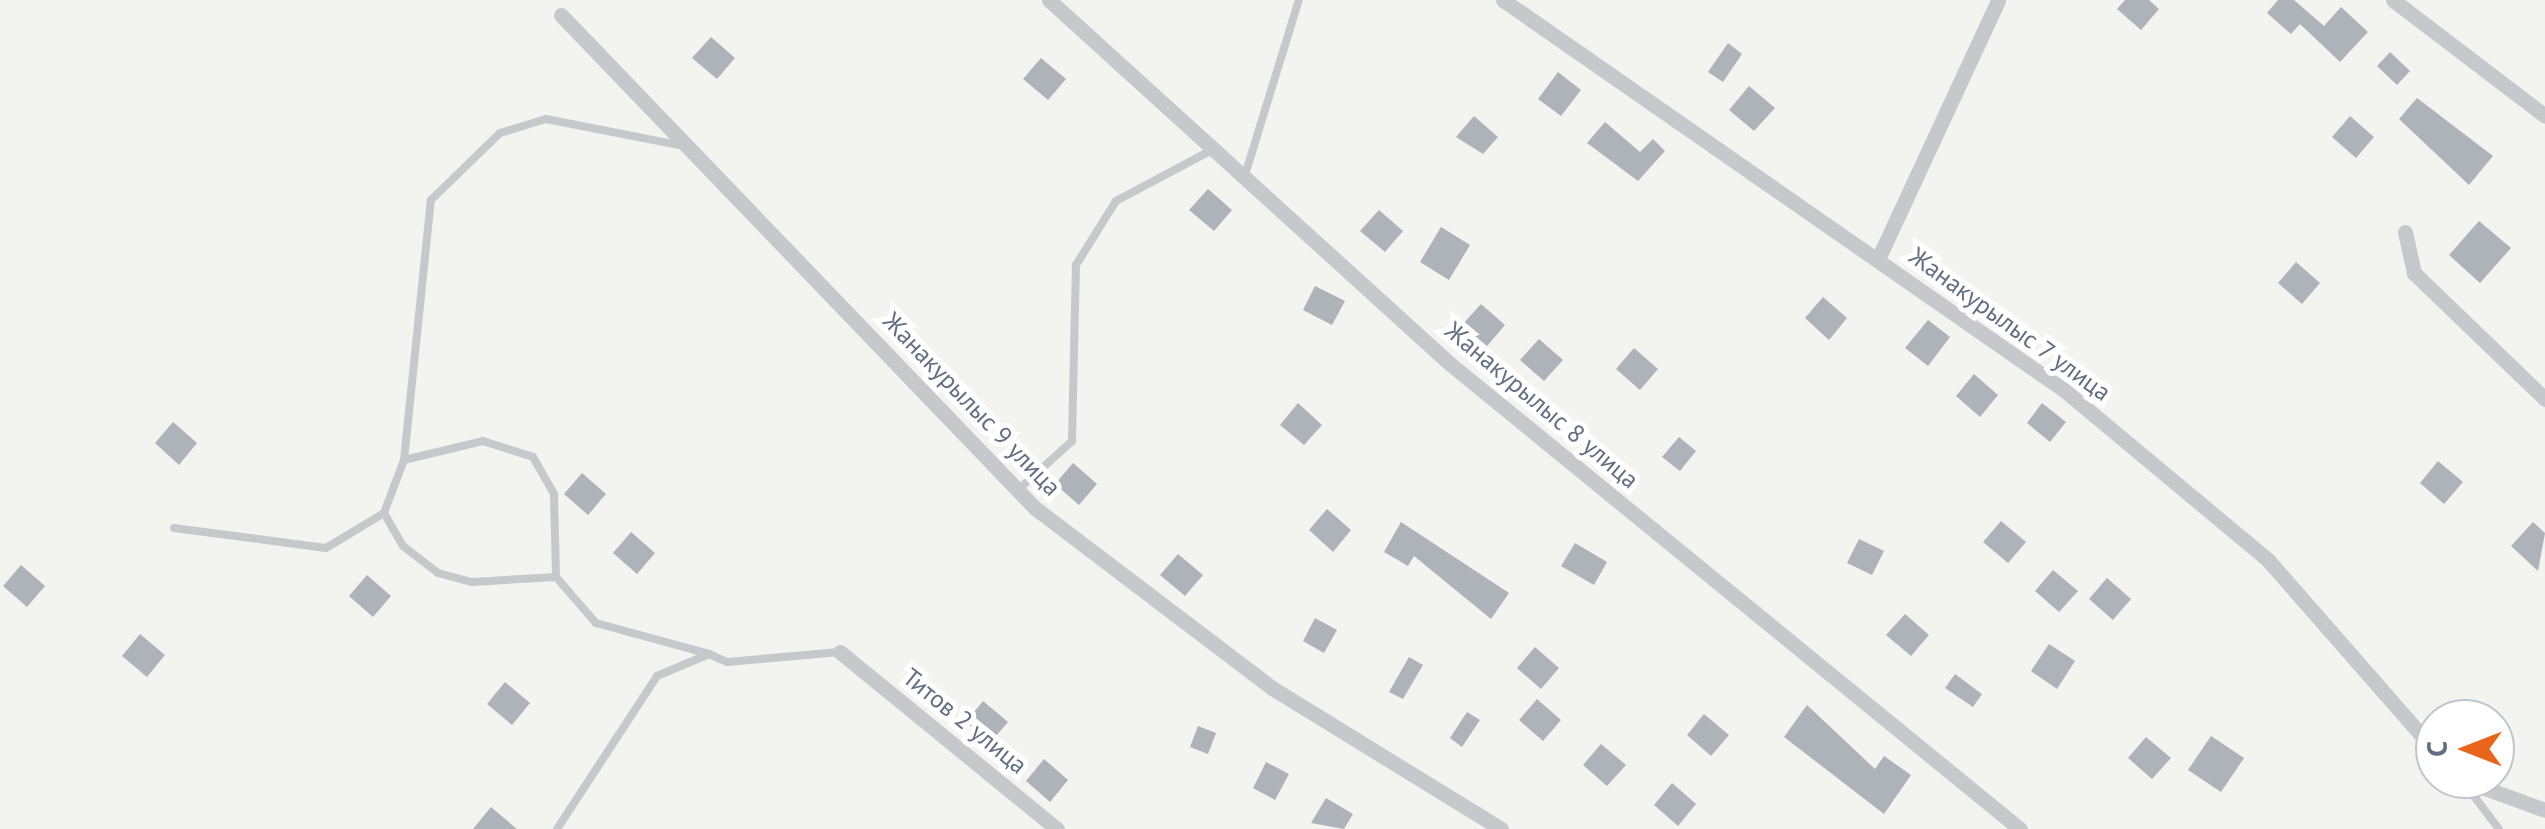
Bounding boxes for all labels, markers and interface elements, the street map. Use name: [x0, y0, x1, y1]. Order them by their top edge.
street label: Жанакурылыс 7 улица: [1903, 240, 2117, 408]
street label: Жанакурылыс 9 улица: [877, 306, 1067, 502]
street label: Жанакурылыс 8 улица: [1439, 315, 1645, 495]
street label: Титов 2 улица: [897, 662, 1033, 780]
north arrow: [2415, 699, 2515, 799]
text: С: [2418, 741, 2455, 757]

